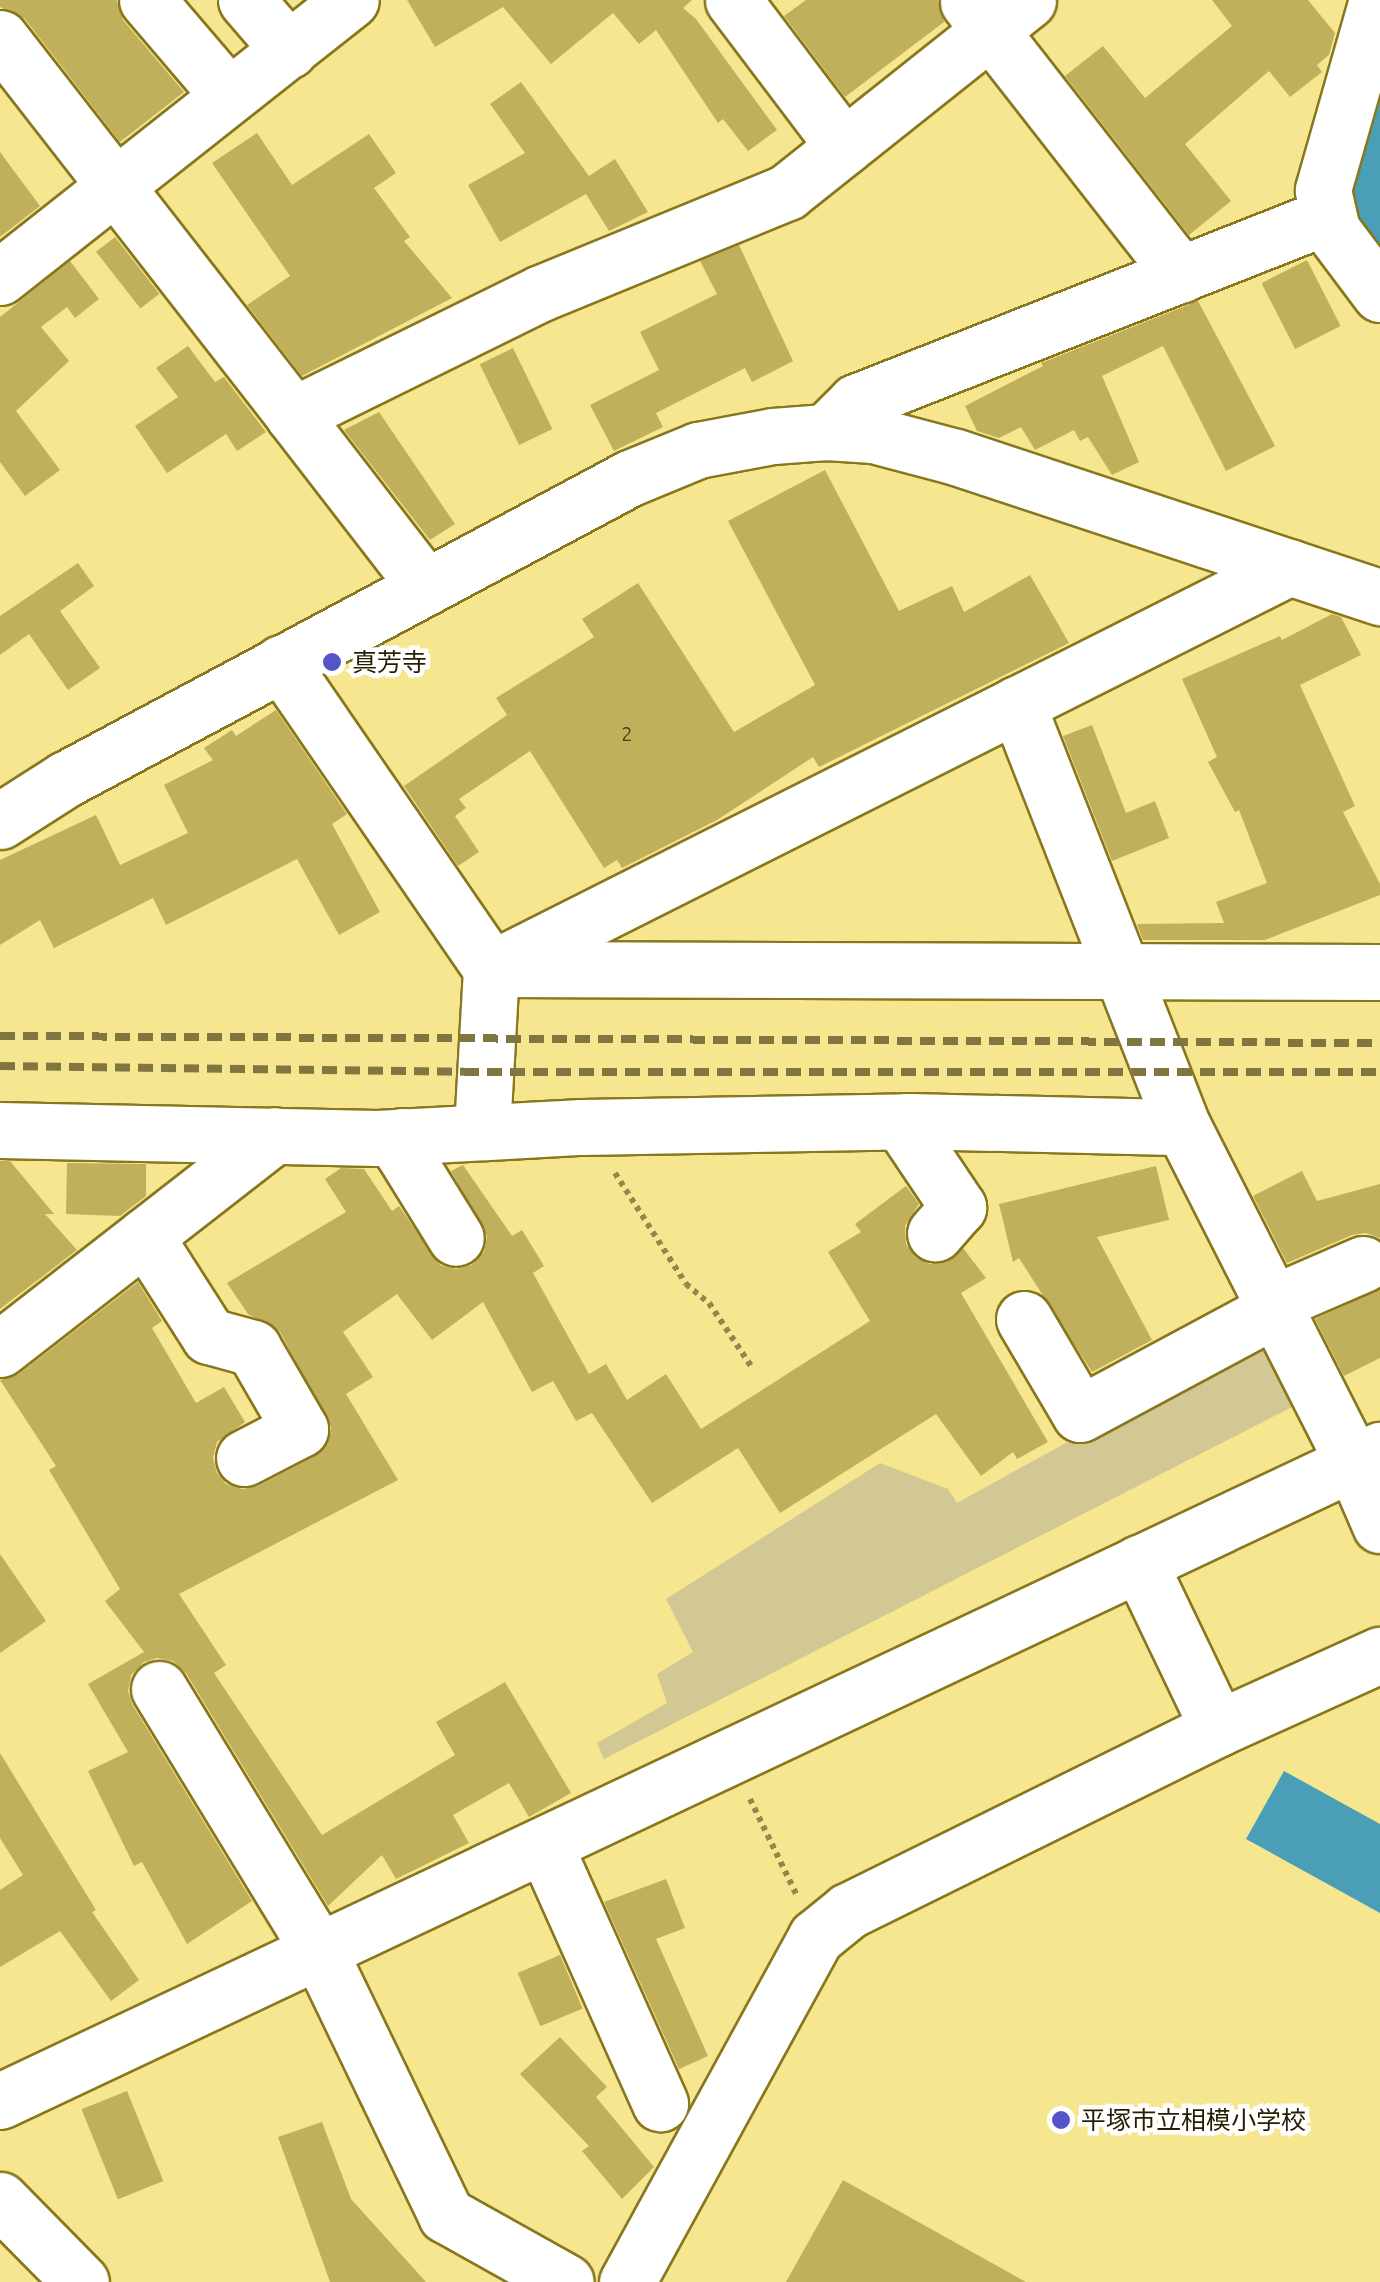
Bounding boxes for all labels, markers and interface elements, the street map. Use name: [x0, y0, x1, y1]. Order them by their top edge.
place label: 真芳寺: [352, 647, 427, 677]
marker: 真芳寺: [321, 651, 343, 673]
house number: 2: [621, 721, 633, 745]
place label: 平塚市立相模小学校: [1081, 2105, 1306, 2135]
marker: 平塚市立相模小学校: [1050, 2109, 1072, 2131]

